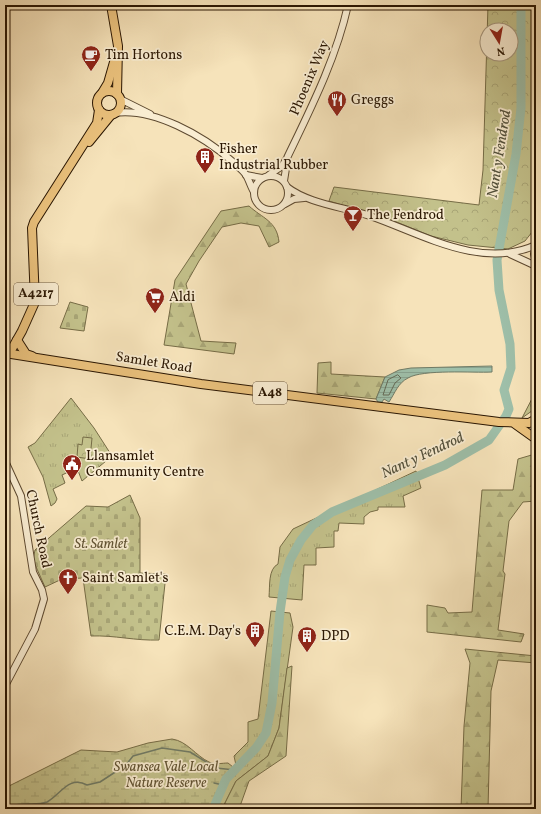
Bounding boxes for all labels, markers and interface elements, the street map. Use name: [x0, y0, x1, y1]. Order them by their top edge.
north arrow: [479, 22, 519, 62]
street label: Phoenix Way: [286, 37, 335, 119]
text: N: [495, 42, 506, 58]
cafe icon: Tim Hortons: [80, 44, 102, 72]
place label: Tim Hortons: [105, 46, 182, 65]
restaurant icon: Greggs: [326, 89, 348, 117]
place label: Greggs: [351, 91, 394, 110]
water label: Nant y Fendrod: [483, 108, 517, 200]
place label: Fisher Industrial Rubber: [219, 140, 328, 175]
building icon: Fisher Industrial Rubber: [194, 146, 216, 174]
bar icon: The Fendrod: [342, 204, 364, 232]
place label: The Fendrod: [367, 206, 444, 225]
road number: A4217: [14, 283, 58, 305]
supermarket icon: Aldi: [144, 286, 166, 314]
place label: Aldi: [169, 288, 195, 307]
street label: Samlet Road: [114, 348, 194, 378]
road number: A48: [253, 382, 287, 404]
water label: Nant y Fendrod: [378, 428, 468, 484]
place label: Llansamlet Community Centre: [86, 447, 205, 482]
public building icon: Llansamlet Community Centre: [61, 453, 83, 481]
street label: Church Road: [20, 488, 56, 570]
park label: St. Samlet: [74, 535, 128, 554]
church icon: Saint Samlet's: [57, 567, 79, 595]
place label: Saint Samlet's: [82, 569, 169, 588]
building icon: C.E.M. Day's: [244, 620, 266, 648]
place label: C.E.M. Day's: [165, 622, 241, 641]
building icon: DPD: [296, 625, 318, 653]
place label: DPD: [321, 627, 350, 646]
park label: Swansea Vale Local Nature Reserve: [114, 758, 219, 793]

